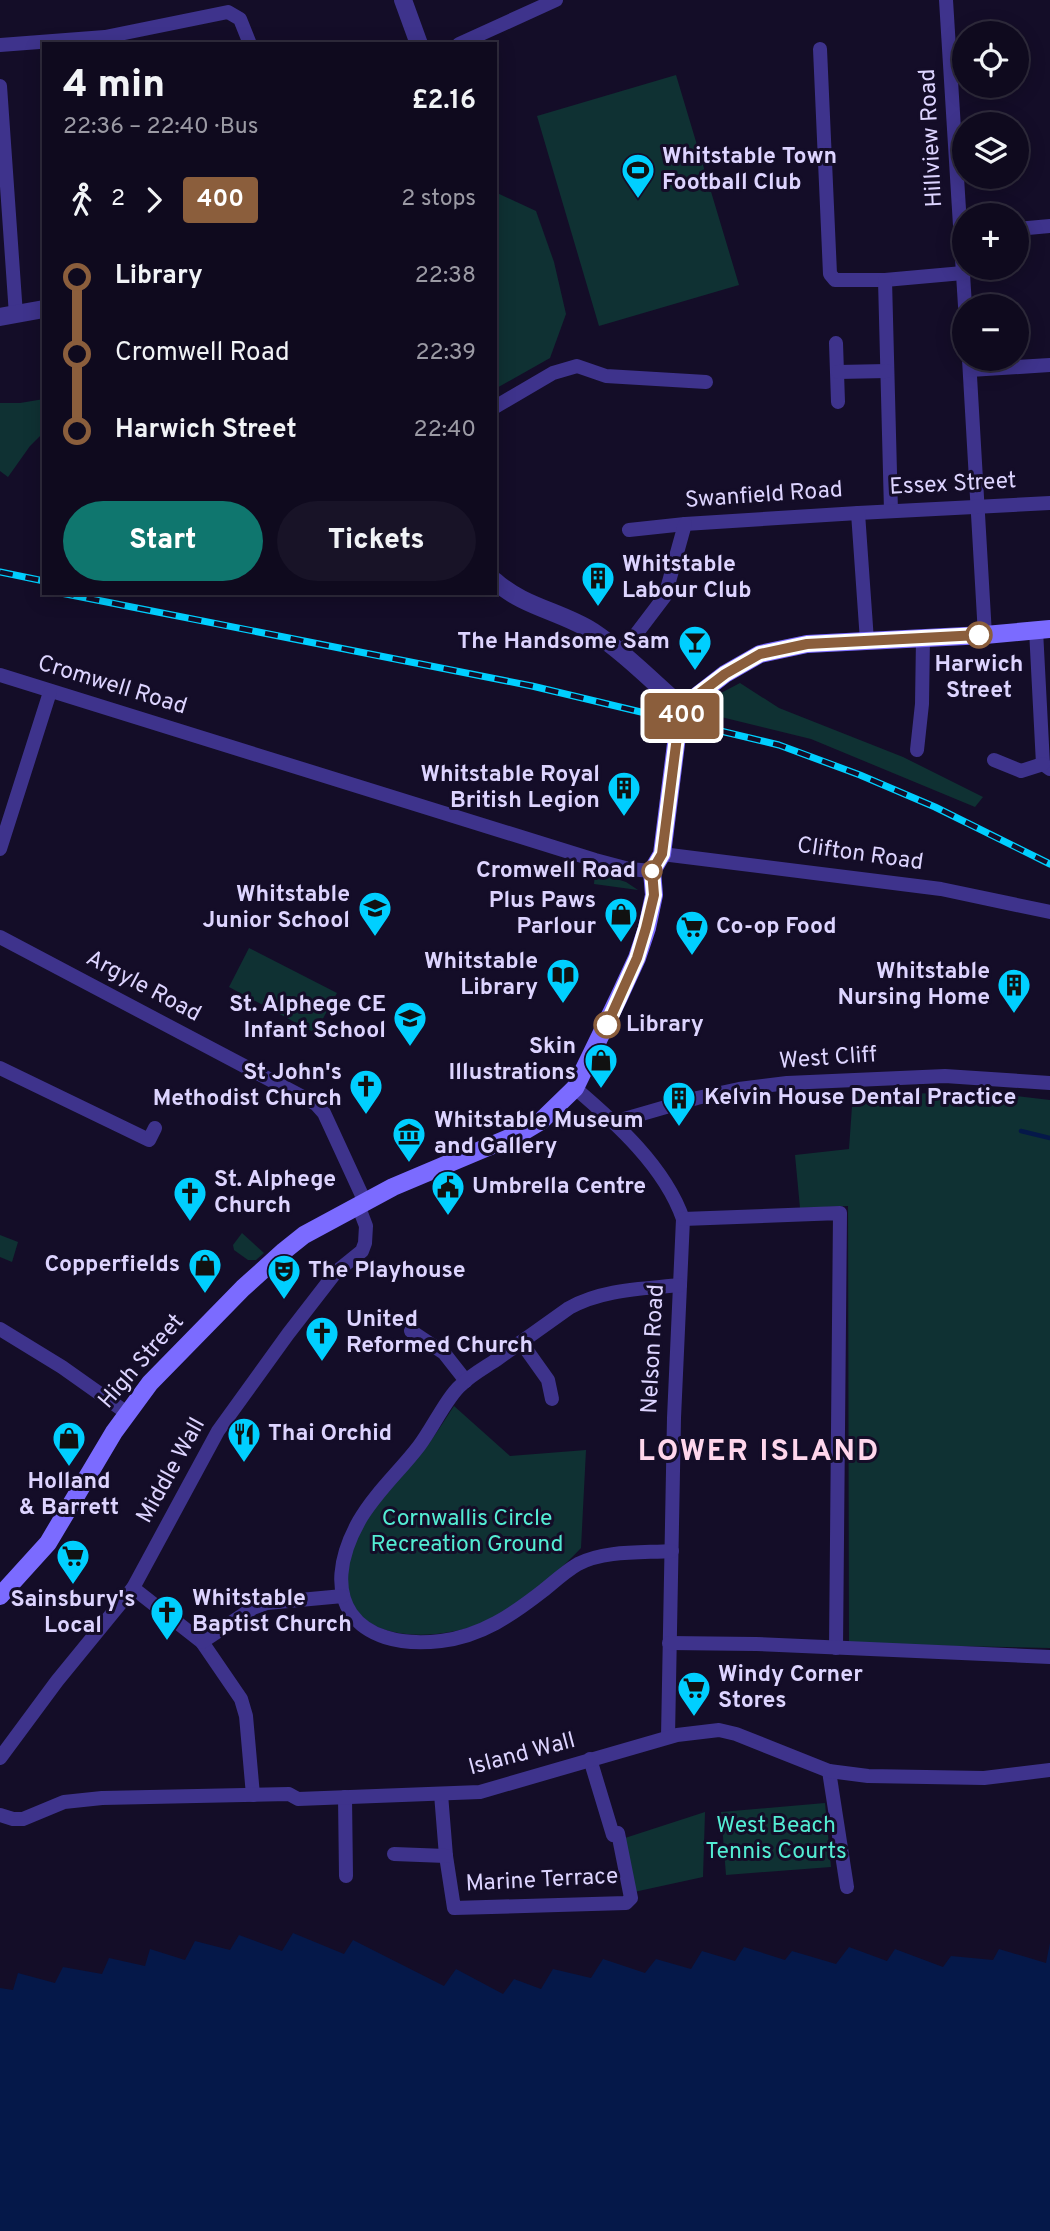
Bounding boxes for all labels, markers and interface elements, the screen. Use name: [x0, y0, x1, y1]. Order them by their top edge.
map controls: [952, 21, 1029, 371]
button: locate: [952, 21, 1029, 98]
text: 4 min: [63, 62, 165, 111]
street label: Hillview Road: [914, 68, 950, 208]
text: £2.16: [412, 85, 476, 118]
button: layers: [952, 112, 1029, 189]
text: 22:36 – 22:40 · Bus: [63, 113, 258, 142]
place label: Whitstable Town Football Club: [662, 143, 837, 198]
sports icon: Whitstable Town Football Club: [619, 151, 657, 200]
icon: walk: [63, 181, 101, 219]
icon: forward: [135, 181, 173, 219]
text: 2: [111, 185, 125, 214]
text: 400: [197, 185, 244, 215]
text: 2 stops: [401, 185, 476, 214]
button: +: [952, 203, 1029, 280]
text: Library: [115, 260, 203, 293]
text: 22:38: [415, 262, 476, 291]
button: −: [952, 294, 1029, 371]
text: Cromwell Road: [115, 337, 290, 370]
text: 22:39: [416, 339, 476, 368]
text: Harwich Street: [115, 414, 297, 447]
text: 22:40: [414, 416, 476, 445]
street label: Essex Street: [889, 467, 1017, 503]
street label: Swanfield Road: [684, 476, 844, 516]
button: Start: [63, 501, 263, 581]
button: Tickets: [277, 501, 476, 581]
place label: Whitstable Labour Club: [622, 551, 752, 606]
building icon: Whitstable Labour Club: [579, 559, 617, 608]
marker: Harwich Street: [966, 622, 992, 648]
bar icon: The Handsome Sam: [676, 623, 714, 672]
place label: The Handsome Sam: [457, 628, 670, 657]
street label: Cromwell Road: [34, 650, 190, 722]
place label: Harwich Street: [935, 651, 1023, 706]
line badge: 400: [642, 693, 722, 739]
text: 400: [658, 701, 706, 731]
place label: Whitstable Royal British Legion: [420, 761, 600, 816]
building icon: Whitstable Royal British Legion: [605, 769, 643, 818]
street label: Clifton Road: [795, 832, 925, 878]
place label: Cromwell Road: [476, 857, 636, 886]
marker: Cromwell Road: [642, 861, 662, 881]
place label: Whitstable Junior School: [203, 881, 350, 936]
place label: Plus Paws Parlour: [489, 887, 596, 942]
school or university icon: Whitstable Junior School: [356, 889, 394, 938]
shop icon: Plus Paws Parlour: [602, 895, 640, 944]
supermarket icon: Co-op Food: [673, 908, 711, 957]
place label: Co-op Food: [716, 913, 836, 942]
street label: Argyle Road: [80, 945, 206, 1029]
place label: Whitstable Library: [424, 948, 538, 1003]
library icon: Whitstable Library: [544, 956, 582, 1005]
place label: Whitstable Nursing Home: [837, 958, 990, 1013]
building icon: Whitstable Nursing Home: [995, 966, 1033, 1015]
place label: St. Alphege CE Infant School: [229, 991, 386, 1046]
school or university icon: St. Alphege CE Infant School: [391, 999, 429, 1048]
place label: Library: [626, 1011, 704, 1040]
marker: Library: [594, 1012, 620, 1038]
place label: Skin Illustrations: [448, 1033, 576, 1088]
shop icon: Skin Illustrations: [582, 1041, 620, 1090]
street label: West Cliff: [778, 1041, 878, 1077]
place label: St John's Methodist Church: [153, 1059, 342, 1114]
church icon: St John's Methodist Church: [347, 1067, 385, 1116]
building icon: Kelvin House Dental Practice: [660, 1079, 698, 1128]
place label: Kelvin House Dental Practice: [704, 1084, 1016, 1113]
place label: Whitstable Museum and Gallery: [434, 1107, 644, 1162]
museum icon: Whitstable Museum and Gallery: [390, 1115, 428, 1164]
place label: St. Alphege Church: [214, 1166, 336, 1221]
public building icon: Umbrella Centre: [429, 1168, 467, 1217]
place label: Umbrella Centre: [472, 1173, 646, 1202]
church icon: St. Alphege Church: [171, 1174, 209, 1223]
shop icon: Copperfields: [186, 1246, 224, 1295]
place label: Copperfields: [44, 1251, 180, 1280]
theatre icon: The Playhouse: [265, 1252, 303, 1301]
place label: The Playhouse: [308, 1257, 466, 1286]
street label: Nelson Road: [636, 1284, 672, 1414]
place label: United Reformed Church: [346, 1306, 533, 1361]
street label: High Street: [93, 1308, 191, 1416]
church icon: United Reformed Church: [303, 1314, 341, 1363]
street label: Middle Wall: [131, 1413, 213, 1529]
restaurant icon: Thai Orchid: [225, 1415, 263, 1464]
shop icon: Holland & Barrett: [50, 1419, 88, 1468]
place label: Thai Orchid: [268, 1420, 392, 1449]
district label: LOWER ISLAND: [638, 1434, 880, 1471]
place label: Holland & Barrett: [19, 1468, 119, 1523]
park label: Cornwallis Circle Recreation Ground: [371, 1505, 563, 1560]
supermarket icon: Sainsbury's Local: [54, 1537, 92, 1586]
place label: Whitstable Baptist Church: [192, 1585, 352, 1640]
place label: Sainsbury's Local: [10, 1586, 136, 1641]
church icon: Whitstable Baptist Church: [148, 1593, 186, 1642]
place label: Windy Corner Stores: [718, 1661, 863, 1716]
supermarket icon: Windy Corner Stores: [675, 1669, 713, 1718]
street label: Island Wall: [465, 1727, 579, 1783]
park label: West Beach Tennis Courts: [705, 1812, 847, 1867]
street label: Marine Terrace: [465, 1863, 619, 1899]

